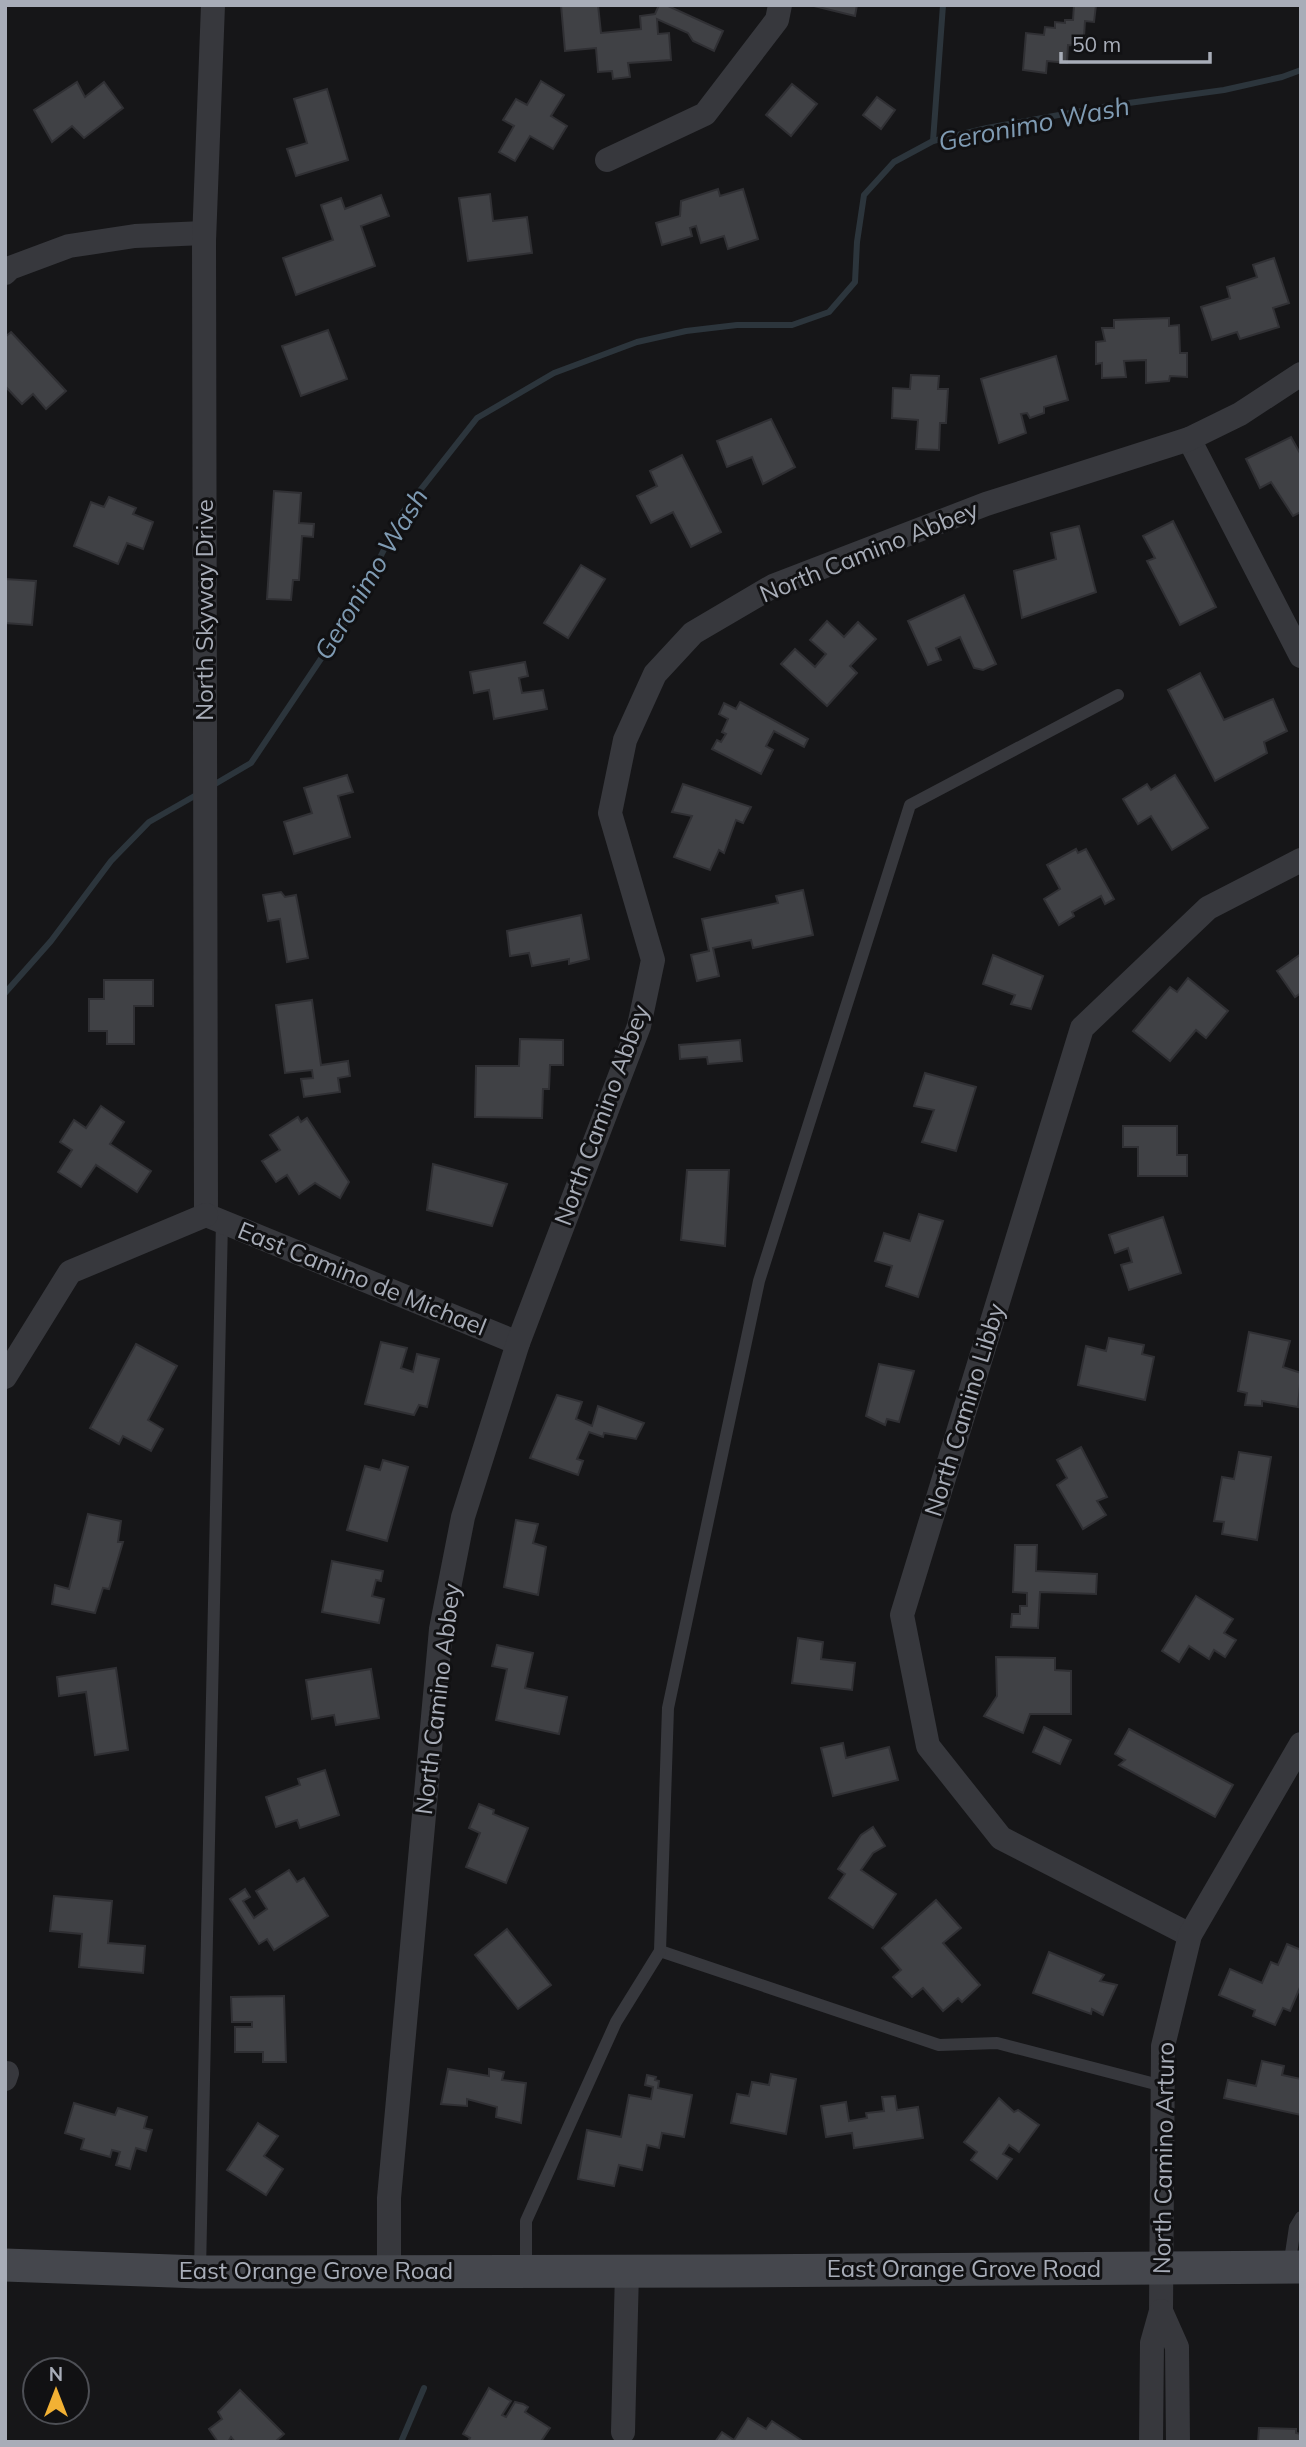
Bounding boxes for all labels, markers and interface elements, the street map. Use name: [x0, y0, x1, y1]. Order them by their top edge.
scale bar: [1061, 21, 1210, 65]
text: 50 m: [1072, 31, 1121, 57]
water label: Geronimo Wash: [935, 89, 1132, 158]
water label: Geronimo Wash: [306, 482, 435, 666]
street label: North Camino Abbey: [755, 493, 983, 609]
street label: North Skyway Drive: [189, 499, 219, 721]
street label: North Camino Abbey: [547, 1000, 655, 1229]
street label: East Camino de Michael: [234, 1215, 491, 1342]
street label: North Camino Libby: [917, 1299, 1011, 1520]
street label: North Camino Abbey: [408, 1581, 466, 1816]
street label: North Camino Arturo: [1146, 2042, 1180, 2274]
street label: East Orange Grove Road: [827, 2253, 1101, 2283]
street label: East Orange Grove Road: [179, 2255, 453, 2285]
north arrow: [21, 2356, 91, 2426]
text: N: [49, 2362, 63, 2386]

